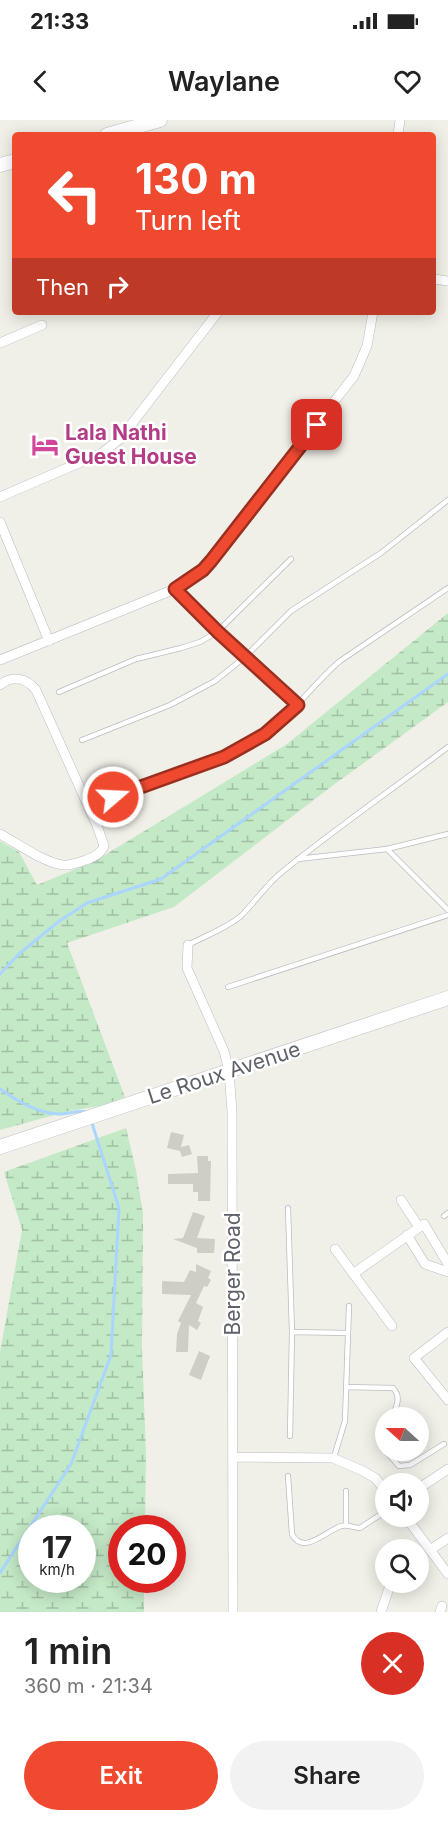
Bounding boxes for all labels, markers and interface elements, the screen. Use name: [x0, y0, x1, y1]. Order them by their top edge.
text: 21:33: [30, 8, 89, 34]
icon: back: [24, 65, 57, 98]
text: Waylane: [168, 65, 280, 98]
icon: heart: [391, 65, 424, 98]
text: 130 m: [135, 153, 257, 204]
icon: left: [36, 156, 114, 234]
text: Turn left: [135, 204, 241, 237]
icon: right: [101, 270, 134, 303]
text: Then: [36, 274, 89, 300]
pin: [291, 399, 342, 450]
icon: arrive: [300, 408, 333, 441]
place label: Lala Nathi Guest House: [65, 420, 197, 469]
hotel icon: Lala Nathi Guest House: [30, 430, 60, 460]
position arrow: [81, 765, 145, 829]
street label: Le Roux Avenue: [144, 1036, 304, 1109]
street label: Berger Road: [220, 1212, 245, 1336]
north arrow: [375, 1407, 429, 1461]
map controls: [375, 1407, 429, 1593]
button: sound: [375, 1473, 429, 1527]
speed limit sign: 20: [108, 1515, 186, 1593]
text: 17: [42, 1529, 72, 1565]
button: search: [375, 1539, 429, 1593]
text: km/h: [39, 1560, 75, 1579]
text: 1 min: [24, 1629, 112, 1673]
button: close: [361, 1632, 424, 1695]
text: 360 m · 21:34: [24, 1674, 153, 1698]
button: Exit: [24, 1741, 218, 1810]
button: Share: [230, 1741, 424, 1810]

